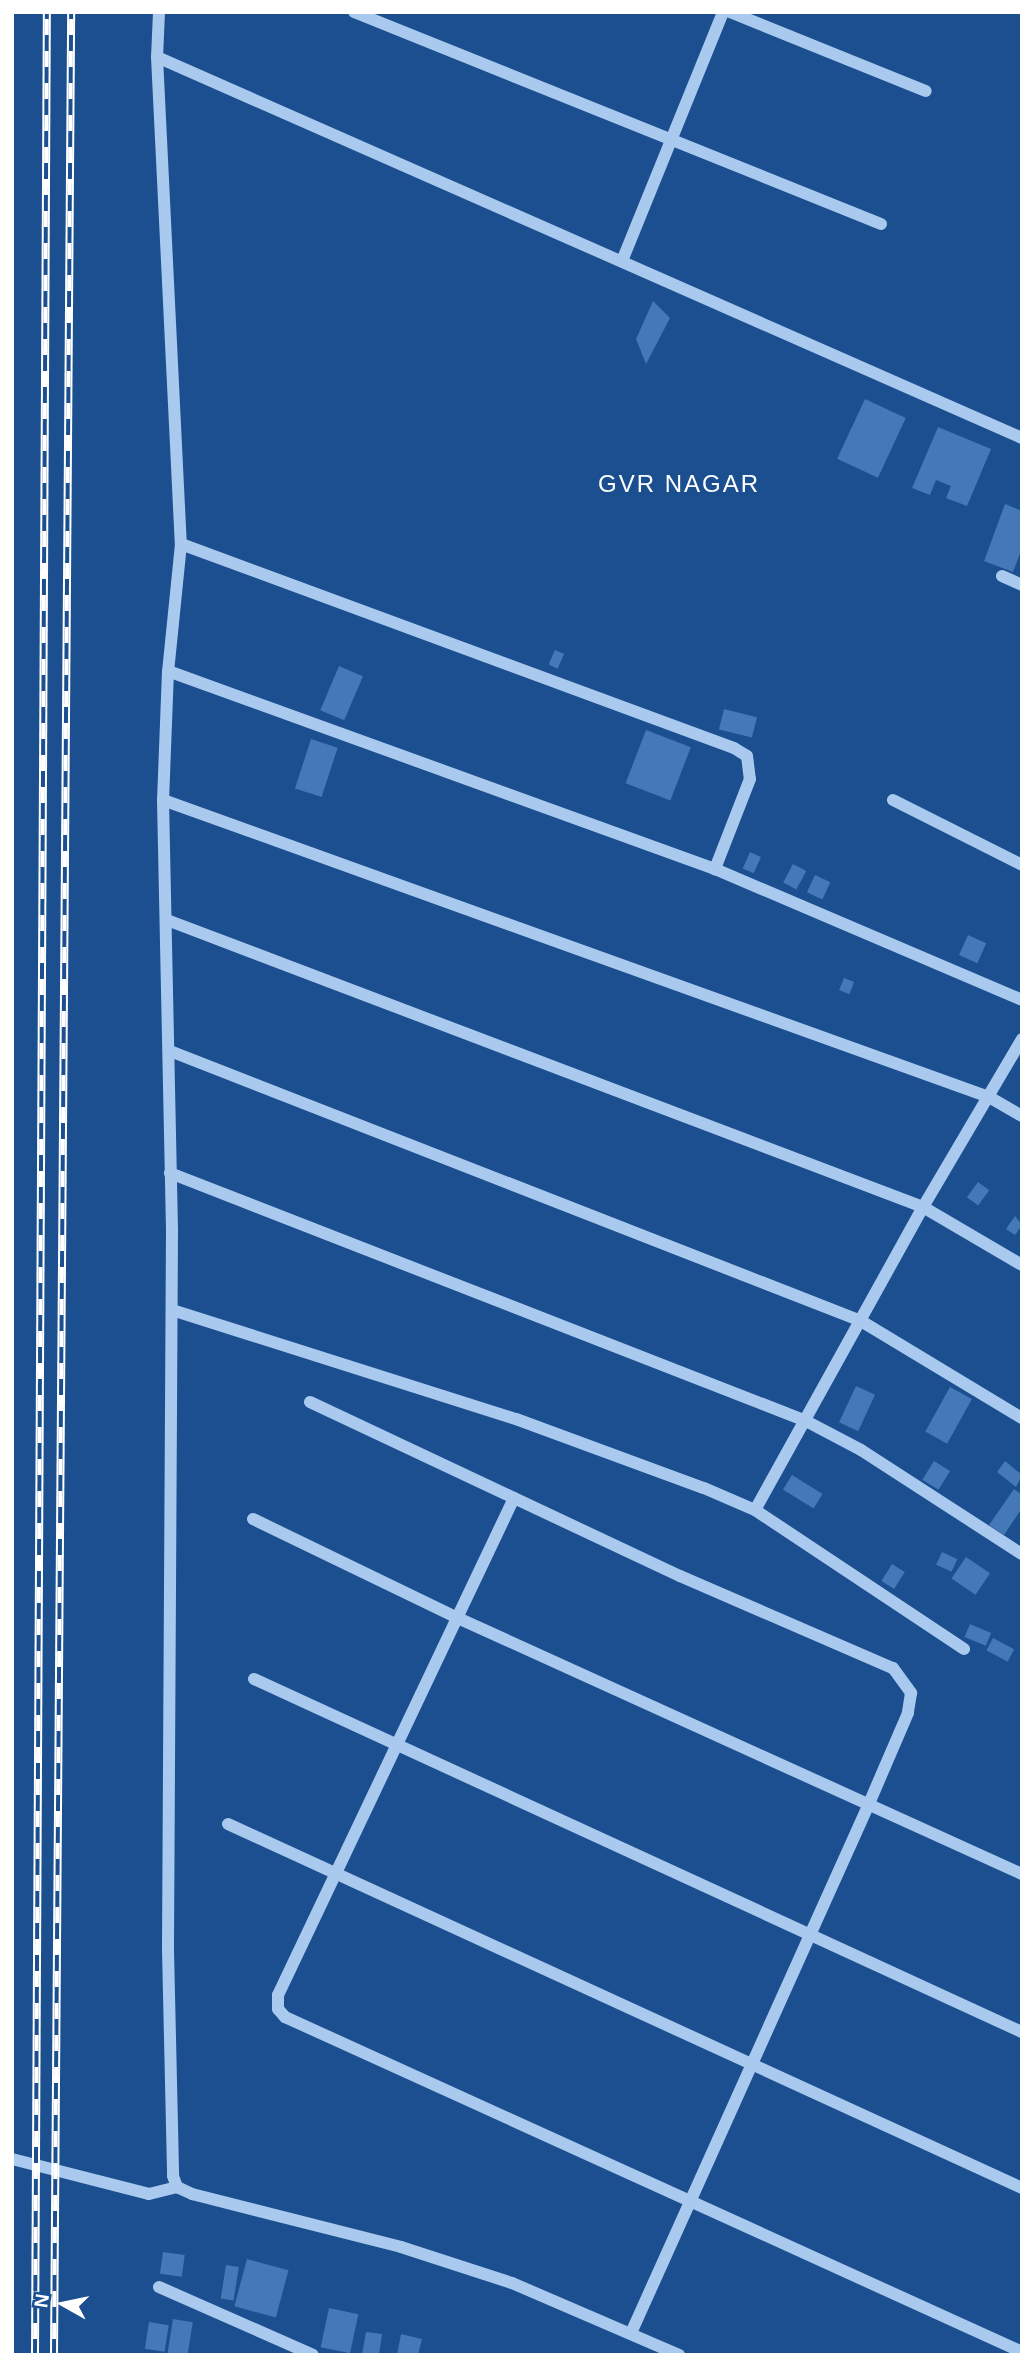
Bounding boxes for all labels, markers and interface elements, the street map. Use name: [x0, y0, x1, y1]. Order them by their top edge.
district label: GVR NAGAR: [599, 470, 759, 498]
north arrow: [28, 2269, 98, 2339]
text: N: [30, 2292, 53, 2309]

